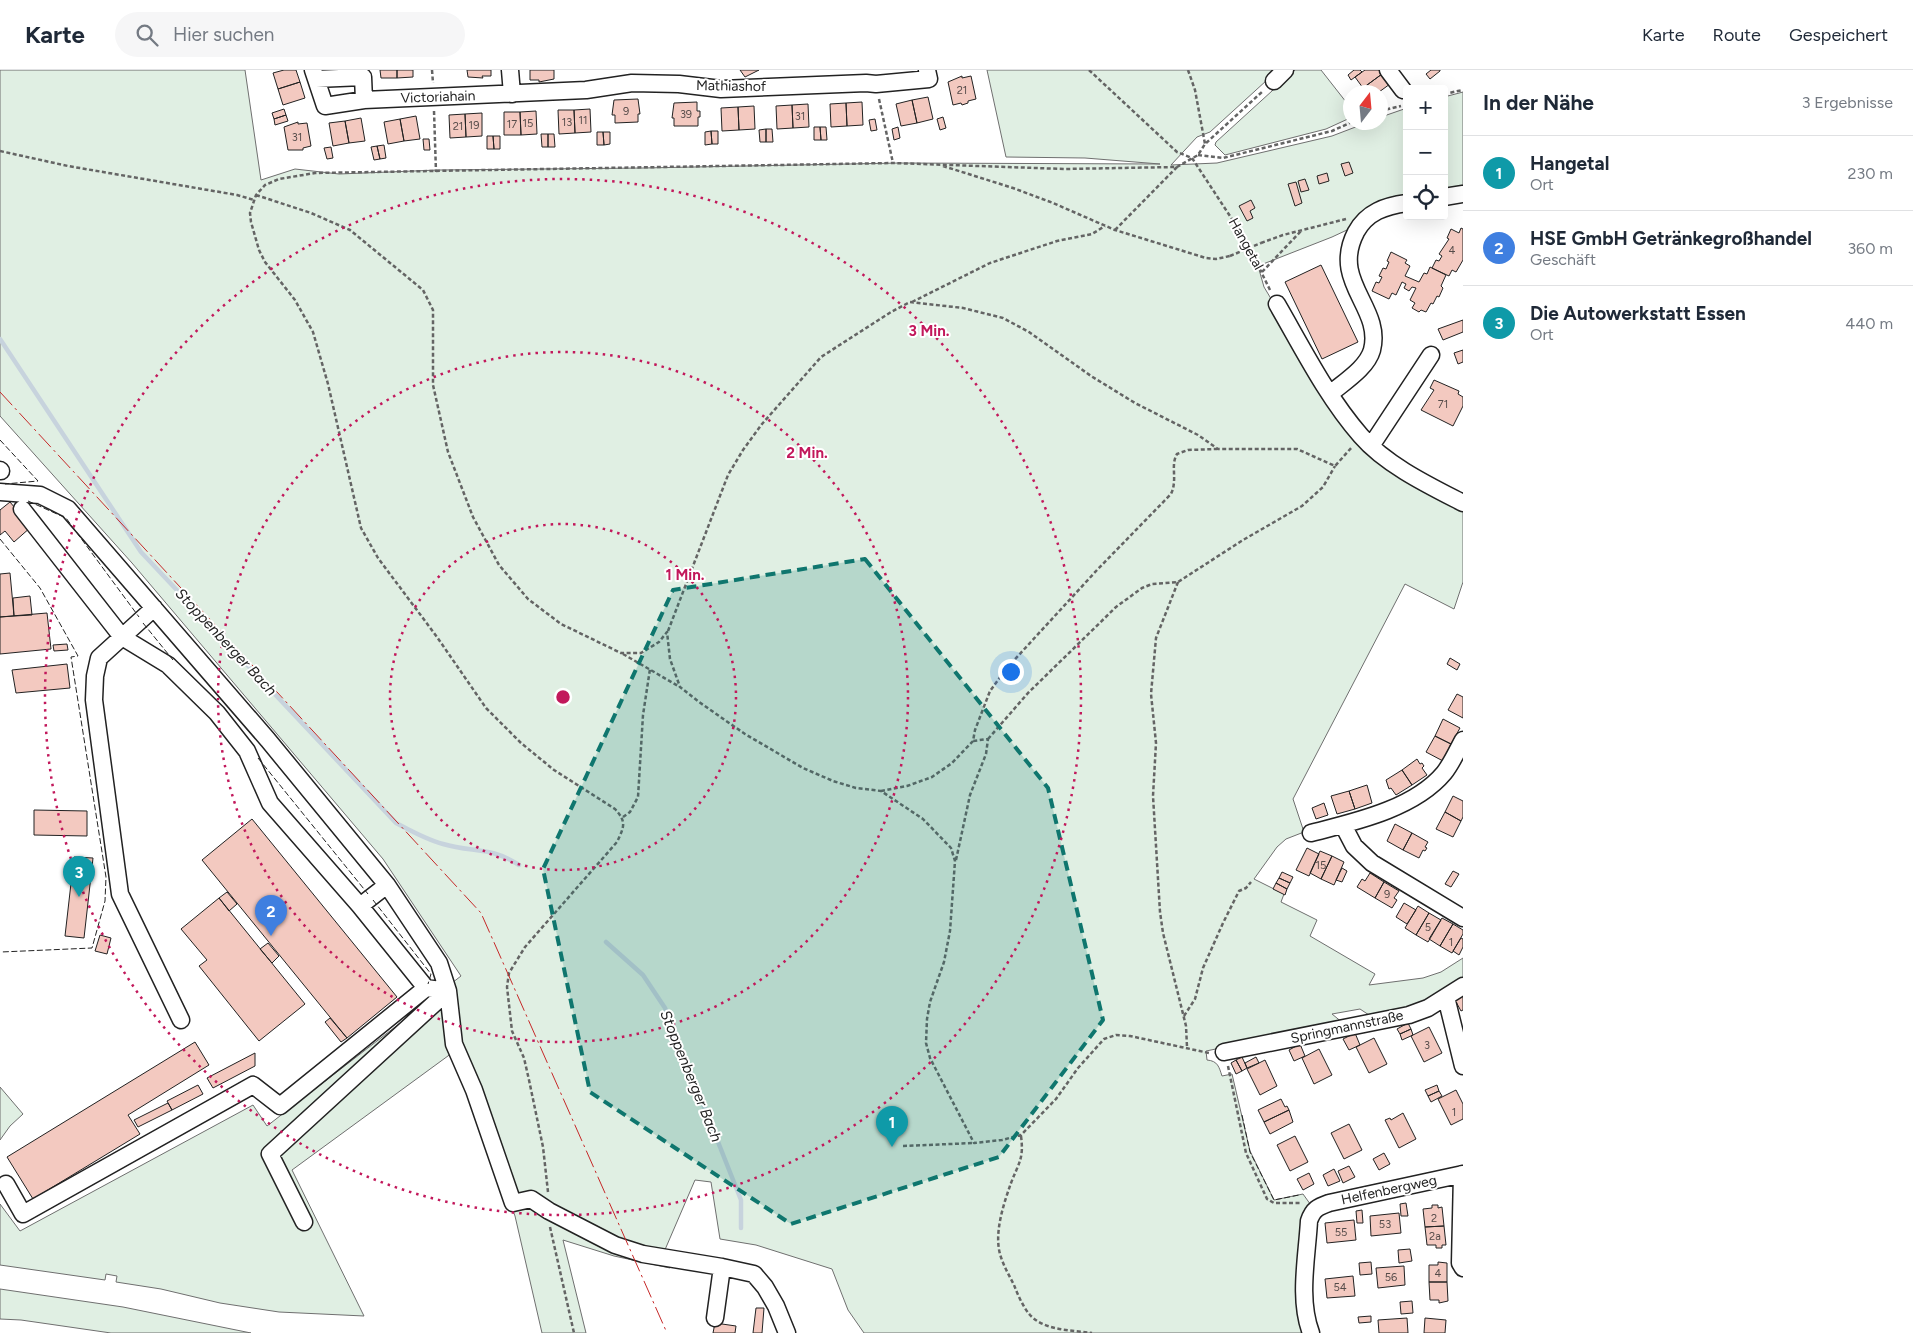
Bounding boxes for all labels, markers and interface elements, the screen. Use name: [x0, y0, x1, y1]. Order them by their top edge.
search box: [115, 12, 465, 57]
text: Karte: [25, 20, 85, 49]
icon: search: [133, 21, 161, 49]
text: Hier suchen: [173, 23, 274, 46]
text: Karte: [1642, 24, 1685, 46]
text: Route: [1713, 24, 1761, 46]
text: Gespeichert: [1789, 24, 1888, 46]
street label: Mathiashof: [696, 77, 767, 95]
house number: 21: [957, 84, 967, 97]
north arrow: [1343, 85, 1388, 130]
map controls: [1403, 85, 1448, 220]
button: +: [1403, 85, 1448, 130]
street label: Victoriahain: [400, 87, 476, 107]
text: In der Nähe: [1483, 90, 1594, 115]
text: 3 Ergebnisse: [1802, 93, 1893, 112]
house number: 9: [623, 105, 629, 118]
house number: 39: [680, 108, 692, 121]
house number: 31: [795, 110, 805, 123]
house number: 11: [578, 114, 588, 127]
house number: 13: [562, 116, 572, 129]
house number: 15: [523, 117, 533, 130]
house number: 17: [507, 118, 517, 131]
house number: 19: [469, 119, 479, 132]
house number: 21: [453, 120, 463, 133]
button: −: [1403, 130, 1448, 175]
house number: 31: [292, 131, 302, 144]
text: Hangetal: [1530, 152, 1609, 175]
text: 1: [1496, 164, 1502, 183]
text: 230 m: [1848, 164, 1893, 183]
button: locate: [1403, 175, 1448, 220]
text: Ort: [1530, 175, 1554, 194]
street label: Hangetal: [1225, 215, 1267, 273]
text: HSE GmbH Getränkegroßhandel: [1530, 227, 1812, 250]
text: 2: [1494, 239, 1504, 258]
text: 360 m: [1847, 239, 1893, 258]
house number: 4: [1449, 244, 1456, 257]
text: Geschäft: [1530, 250, 1596, 269]
text: Die Autowerkstatt Essen: [1530, 302, 1746, 325]
text: 3: [1495, 314, 1503, 333]
text: 440 m: [1845, 314, 1893, 333]
text: 3 Min.: [909, 322, 950, 340]
text: Ort: [1530, 325, 1554, 344]
house number: 71: [1438, 398, 1448, 411]
text: 2 Min.: [786, 444, 828, 462]
text: 1 Min.: [666, 566, 705, 584]
water label: Stoppenberger Bach: [172, 585, 280, 699]
your location: [998, 659, 1024, 685]
centre of rings: [554, 688, 572, 706]
pin: 3: [63, 856, 95, 897]
house number: 15: [1316, 859, 1326, 872]
house number: 9: [1384, 888, 1390, 901]
pin: 2: [255, 895, 287, 936]
house number: 5: [1425, 921, 1431, 934]
house number: 1: [1449, 936, 1453, 949]
street label: Springmannstraße: [1289, 1007, 1405, 1047]
water label: Stoppenberger Bach: [656, 1008, 726, 1144]
house number: 3: [1424, 1039, 1430, 1052]
pin: 1: [876, 1106, 908, 1147]
house number: 1: [1452, 1106, 1456, 1119]
street label: Helfenbergweg: [1340, 1172, 1438, 1208]
house number: 2: [1431, 1212, 1437, 1225]
house number: 53: [1379, 1218, 1391, 1231]
house number: 55: [1335, 1226, 1347, 1239]
house number: 2a: [1429, 1230, 1441, 1243]
house number: 4: [1435, 1267, 1442, 1280]
house number: 56: [1385, 1271, 1397, 1284]
house number: 54: [1333, 1281, 1347, 1294]

